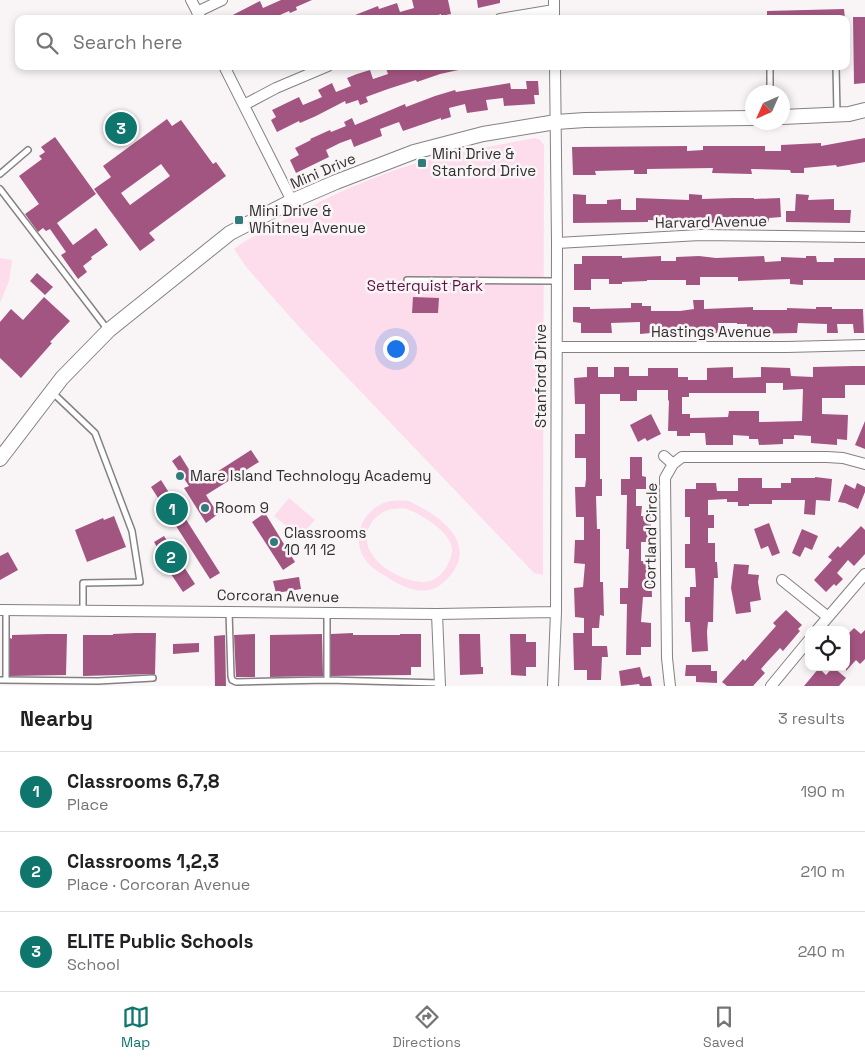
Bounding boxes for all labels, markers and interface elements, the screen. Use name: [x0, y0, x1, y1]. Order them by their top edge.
search box: [15, 15, 850, 70]
icon: search: [33, 29, 61, 57]
text: Search here: [73, 30, 183, 55]
north arrow: [745, 85, 790, 130]
pin: 3: [105, 109, 137, 147]
place label: Mini Drive & Stanford Drive: [432, 144, 536, 180]
street label: Mini Drive: [287, 148, 359, 193]
marker: Mini Drive & Stanford Drive: [416, 157, 428, 169]
place label: Mini Drive & Whitney Avenue: [249, 201, 366, 237]
street label: Harvard Avenue: [655, 211, 767, 232]
marker: Mini Drive & Whitney Avenue: [233, 214, 245, 226]
park label: Setterquist Park: [367, 276, 483, 295]
street label: Hastings Avenue: [651, 322, 771, 341]
street label: Stanford Drive: [531, 324, 550, 428]
your location: [383, 336, 409, 362]
place label: Mare Island Technology Academy: [190, 466, 432, 485]
marker: Mare Island Technology Academy: [174, 470, 186, 482]
street label: Cortland Circle: [640, 482, 661, 589]
pin: 1: [156, 490, 188, 528]
place label: Room 9: [215, 498, 269, 517]
marker: Room 9: [199, 502, 211, 514]
place label: Classrooms 10 11 12: [284, 523, 367, 559]
marker: Classrooms 10 11 12: [268, 536, 280, 548]
pin: 2: [155, 538, 187, 576]
street label: Corcoran Avenue: [217, 585, 339, 606]
map controls: [805, 626, 850, 671]
button: locate: [805, 626, 850, 671]
text: Nearby: [20, 705, 93, 732]
text: 3 results: [778, 708, 845, 729]
text: Classrooms 6,7,8: [67, 769, 219, 794]
text: 1: [32, 781, 40, 802]
text: 190 m: [800, 781, 845, 802]
text: Place: [67, 794, 109, 815]
text: Classrooms 1,2,3: [67, 849, 219, 874]
text: 2: [31, 861, 41, 882]
text: 210 m: [801, 861, 845, 882]
text: Place · Corcoran Avenue: [67, 874, 250, 895]
text: ELITE Public Schools: [67, 929, 253, 954]
text: 3: [31, 941, 41, 962]
text: 240 m: [798, 941, 845, 962]
text: School: [67, 954, 120, 975]
tab: Map: [121, 1003, 150, 1051]
tab: Directions: [392, 1003, 461, 1051]
tab: Saved: [703, 1003, 744, 1051]

